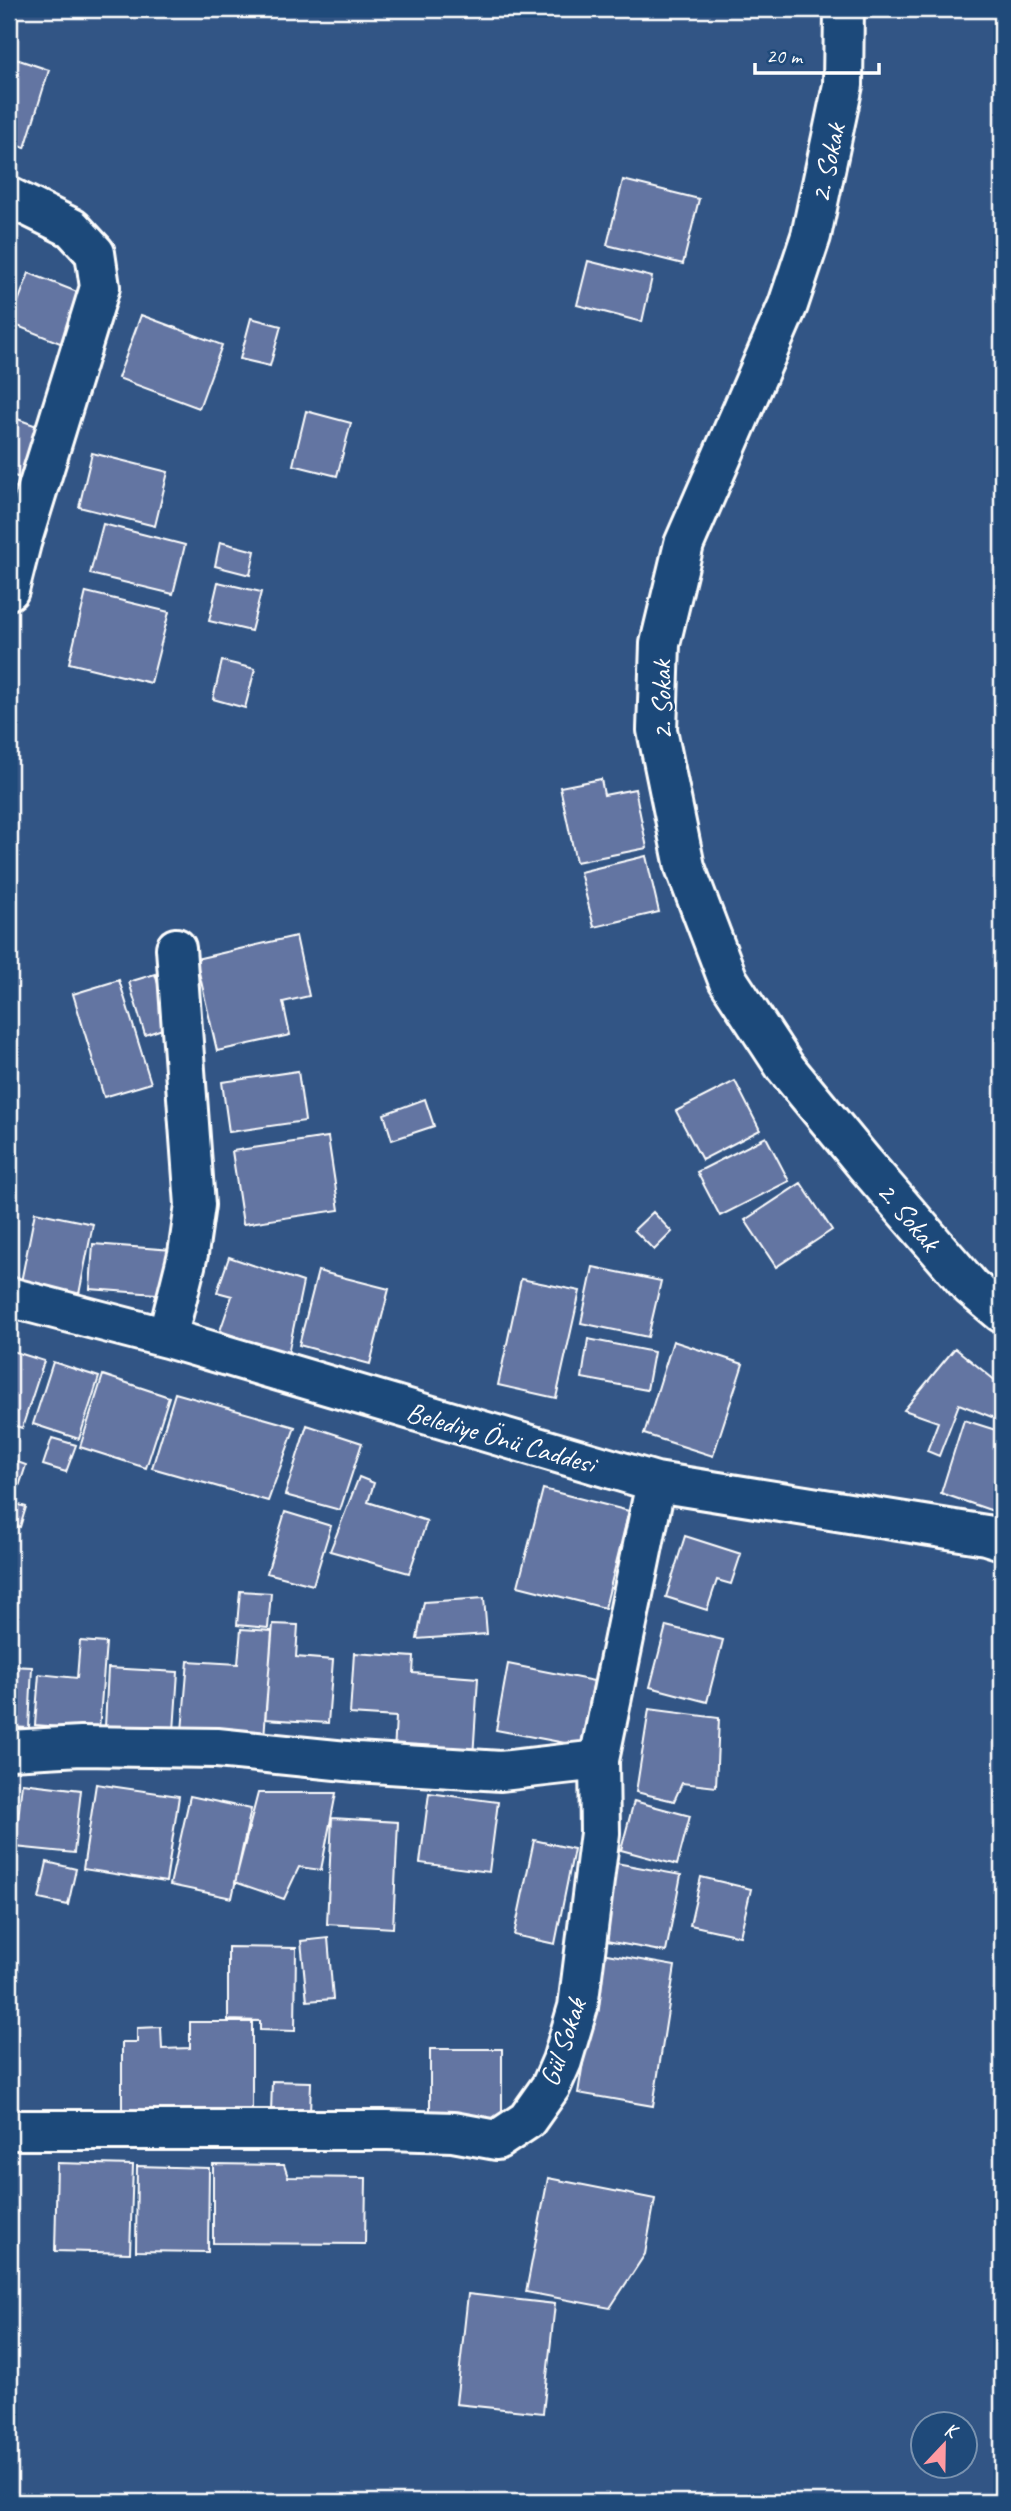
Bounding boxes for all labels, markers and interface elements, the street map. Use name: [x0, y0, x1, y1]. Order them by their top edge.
scale bar: [755, 32, 880, 76]
text: 20 m: [766, 43, 804, 69]
street label: 2. Sokak: [802, 119, 853, 206]
street label: 2. Sokak: [643, 658, 680, 740]
street label: 2. Sokak: [870, 1175, 949, 1259]
street label: Belediye Önü Caddesi: [403, 1394, 603, 1482]
street label: Gül Sokak: [531, 1992, 594, 2091]
north arrow: [909, 2410, 979, 2480]
text: K: [941, 2417, 963, 2445]

